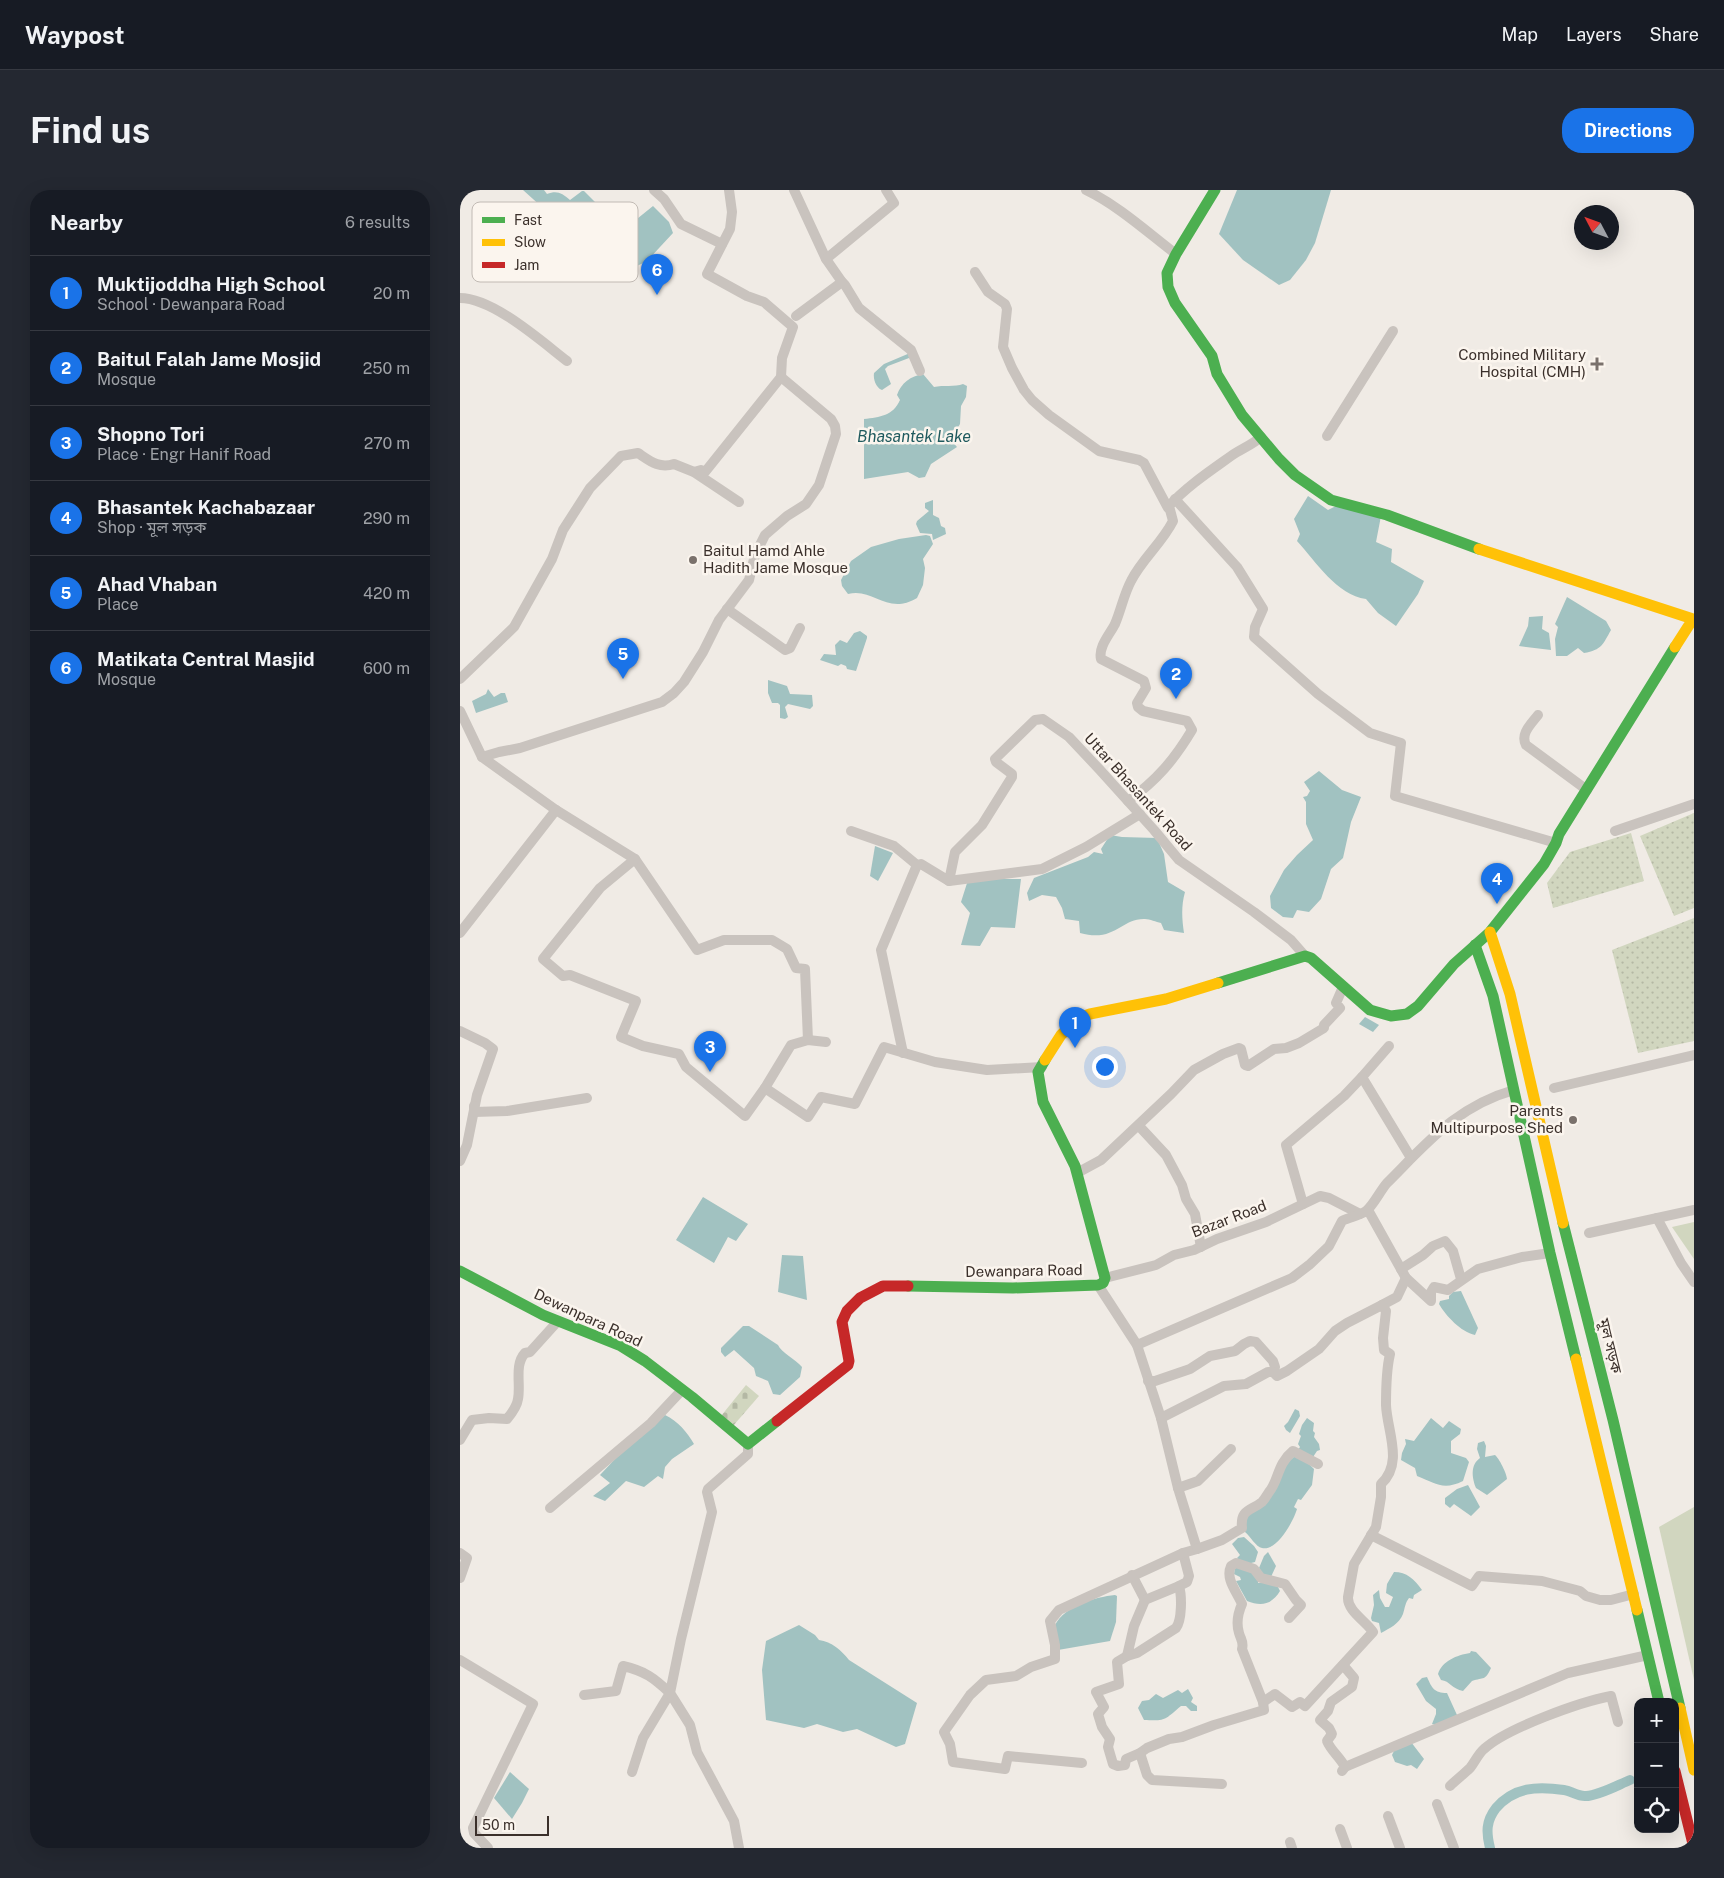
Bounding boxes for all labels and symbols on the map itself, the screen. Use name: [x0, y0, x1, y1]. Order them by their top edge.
legend: [472, 202, 638, 282]
north arrow: [1574, 205, 1619, 250]
text: Fast: [514, 212, 542, 228]
text: Slow: [514, 234, 546, 250]
pin: 6: [641, 254, 673, 295]
text: Jam: [514, 257, 539, 273]
place label: Combined Military Hospital (CMH): [1458, 346, 1586, 380]
marker: Combined Military Hospital (CMH): [1590, 357, 1604, 371]
water label: Bhasantek Lake: [857, 427, 971, 446]
place label: Baitul Hamd Ahle Hadith Jame Mosque: [703, 542, 848, 576]
marker: Baitul Hamd Ahle Hadith Jame Mosque: [687, 554, 699, 566]
pin: 5: [607, 638, 639, 679]
pin: 2: [1160, 658, 1192, 699]
street label: Uttar Bhasantek Road: [1081, 729, 1196, 854]
pin: 4: [1481, 863, 1513, 904]
pin: 1: [1059, 1007, 1091, 1048]
pin: 3: [694, 1031, 726, 1072]
your location: [1092, 1054, 1118, 1080]
place label: Parents Multipurpose Shed: [1431, 1102, 1563, 1136]
marker: Parents Multipurpose Shed: [1567, 1114, 1579, 1126]
street label: Bazar Road: [1189, 1196, 1269, 1241]
street label: Dewanpara Road: [965, 1261, 1083, 1280]
street label: Dewanpara Road: [531, 1285, 645, 1350]
street label: মূল সড়ক: [1594, 1316, 1626, 1376]
scale bar: [475, 1813, 549, 1836]

